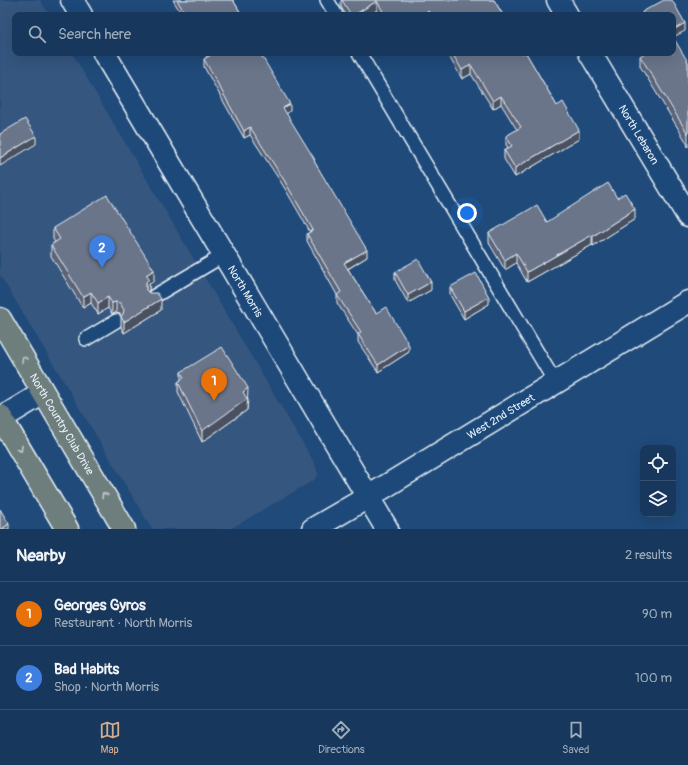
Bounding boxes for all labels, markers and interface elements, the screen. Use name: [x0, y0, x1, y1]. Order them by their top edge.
search box: [12, 12, 676, 56]
icon: search: [26, 23, 48, 45]
text: Search here: [58, 25, 131, 44]
street label: North Lebaron: [616, 103, 661, 167]
your location: [457, 203, 477, 223]
pin: 2: [89, 235, 115, 268]
street label: North Morris: [225, 263, 266, 320]
one-way arrow: [21, 356, 28, 363]
pin: 1: [201, 368, 227, 401]
street label: North Country Club Drive: [27, 371, 97, 478]
street label: West 2nd Street: [465, 391, 538, 442]
one-way arrow: [15, 445, 22, 452]
map controls: [640, 445, 676, 517]
button: locate: [640, 445, 676, 481]
button: layers: [640, 481, 676, 517]
one-way arrow: [101, 492, 108, 499]
text: Nearby: [16, 545, 65, 566]
text: 2 results: [625, 547, 672, 563]
text: Georges Gyros: [54, 596, 146, 615]
text: 1: [26, 606, 32, 622]
text: 90 m: [642, 606, 672, 622]
text: Restaurant · North Morris: [54, 615, 192, 631]
text: Bad Habits: [54, 660, 119, 679]
text: 2: [25, 670, 33, 686]
text: 100 m: [635, 670, 672, 686]
text: Shop · North Morris: [54, 679, 159, 695]
tab: Map: [99, 719, 121, 756]
tab: Directions: [318, 719, 365, 756]
tab: Saved: [562, 719, 589, 756]

